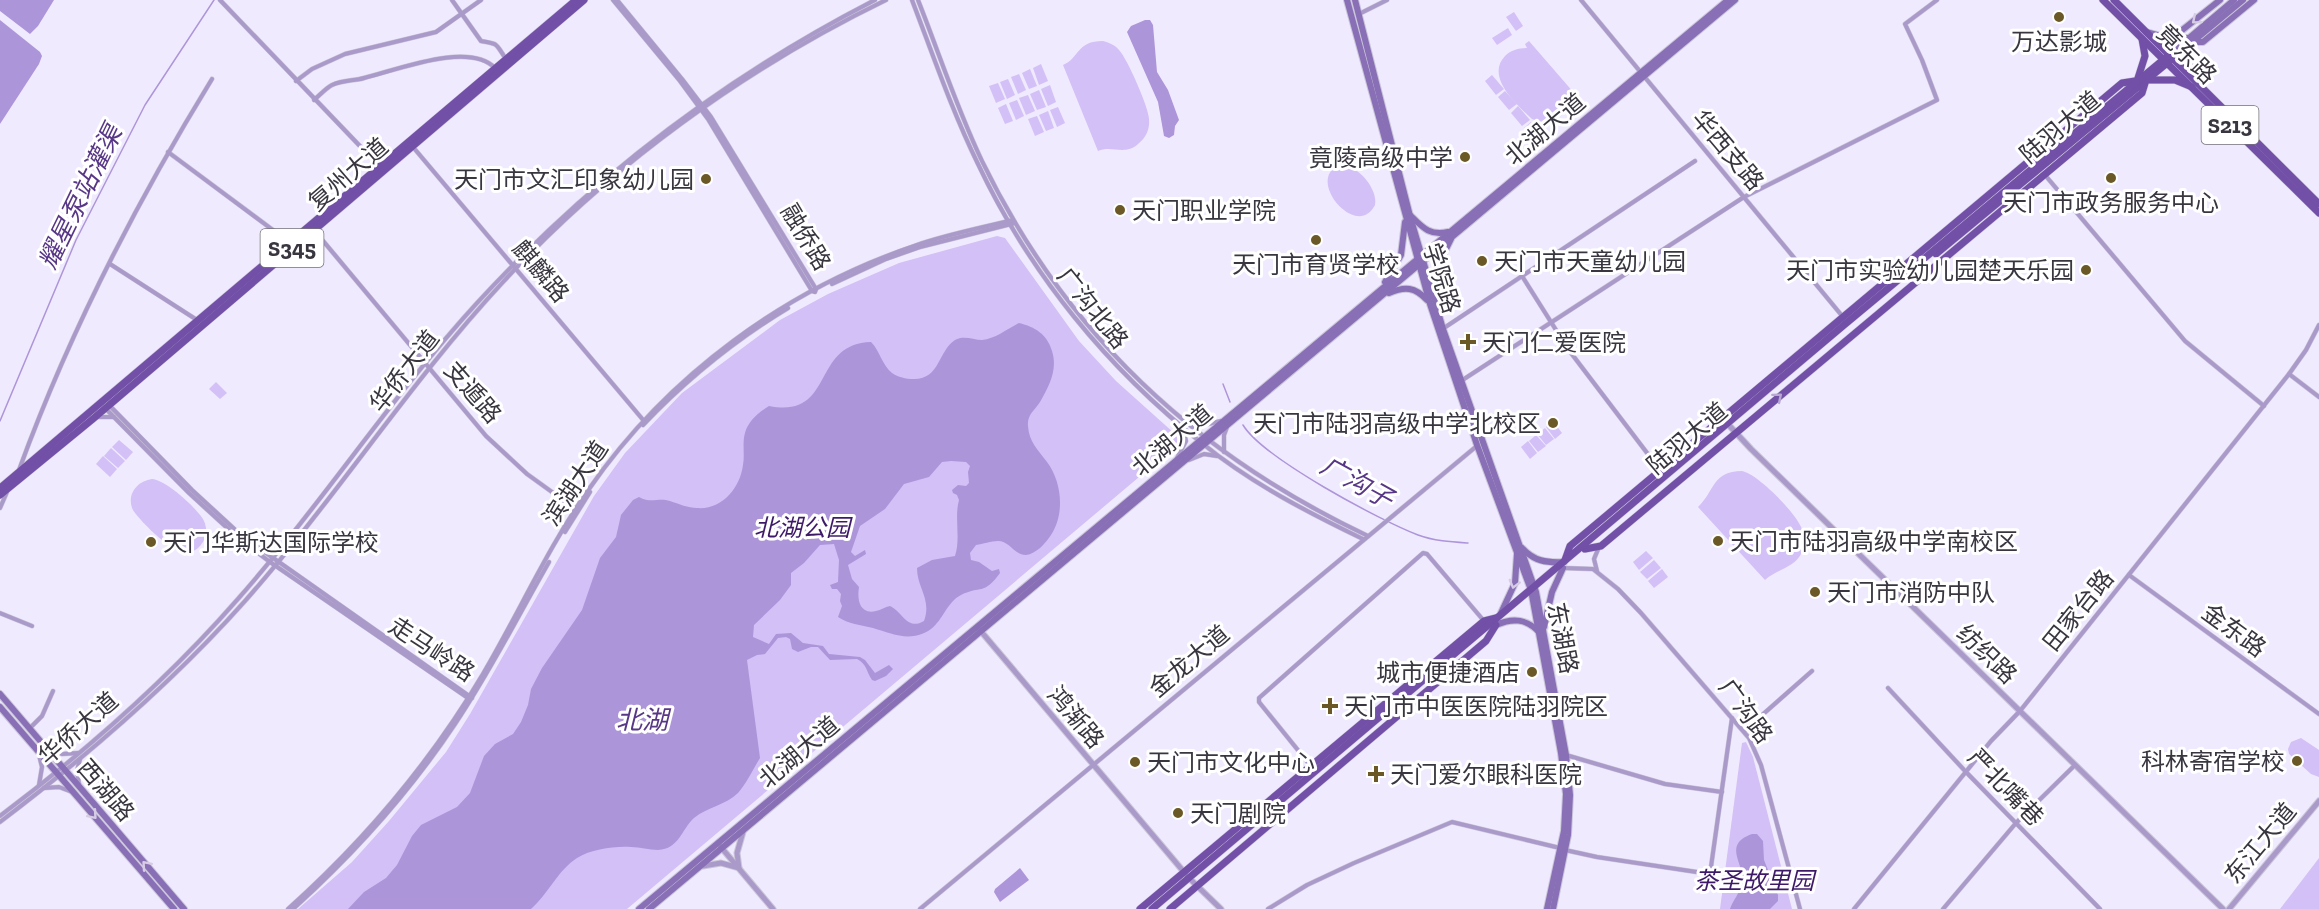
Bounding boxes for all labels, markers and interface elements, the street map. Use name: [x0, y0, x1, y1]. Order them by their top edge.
marker: 万达影城: [2052, 10, 2066, 24]
one-way arrow: [2192, 13, 2203, 24]
street label: 竟东路: [2151, 18, 2223, 90]
place label: 万达影城: [2011, 27, 2107, 56]
street label: 陆羽大道: [2014, 85, 2106, 169]
street label: 北湖大道: [1499, 87, 1591, 171]
street label: 华西支路: [1686, 104, 1770, 196]
road number: S213: [2202, 106, 2258, 144]
water label: 耀星泵站灌渠: [31, 116, 130, 274]
street label: 复州大道: [302, 132, 394, 216]
place label: 竟陵高级中学: [1309, 143, 1453, 172]
marker: 竟陵高级中学: [1458, 150, 1472, 164]
place label: 天门市文汇印象幼儿园: [454, 165, 694, 194]
marker: 天门市政务服务中心: [2104, 171, 2118, 185]
marker: 天门市文汇印象幼儿园: [699, 172, 713, 186]
place label: 天门市政务服务中心: [2003, 188, 2219, 217]
place label: 天门职业学院: [1132, 196, 1276, 225]
street label: 融侨路: [775, 199, 837, 275]
marker: 天门职业学院: [1113, 203, 1127, 217]
road number: S345: [260, 229, 324, 267]
marker: 天门市育贤学校: [1309, 233, 1323, 247]
street label: 麒麟路: [507, 234, 575, 308]
street label: 学院路: [1418, 239, 1466, 317]
place label: 天门市天童幼儿园: [1494, 247, 1686, 276]
place label: 天门市育贤学校: [1232, 250, 1400, 279]
marker: 天门市天童幼儿园: [1475, 254, 1489, 268]
place label: 天门市实验幼儿园楚天乐园: [1786, 256, 2074, 285]
street label: 广沟北路: [1052, 262, 1134, 354]
marker: 天门市实验幼儿园楚天乐园: [2079, 263, 2093, 277]
street label: 华侨大道: [363, 324, 445, 418]
place label: 天门仁爱医院: [1482, 328, 1626, 357]
marker: 天门仁爱医院: [1459, 333, 1477, 351]
street label: 支遁路: [438, 355, 508, 429]
one-way arrow: [1771, 393, 1782, 404]
street label: 陆羽大道: [1641, 396, 1733, 480]
street label: 北湖大道: [1126, 398, 1218, 482]
place label: 天门市陆羽高级中学北校区: [1253, 409, 1541, 438]
marker: 天门市陆羽高级中学北校区: [1546, 416, 1560, 430]
street label: 滨湖大道: [536, 435, 614, 531]
water label: 广沟子: [1315, 449, 1401, 516]
park label: 北湖公园: [754, 513, 853, 542]
place label: 天门市陆羽高级中学南校区: [1730, 527, 2018, 556]
place label: 天门华斯达国际学校: [163, 528, 379, 557]
marker: 天门市陆羽高级中学南校区: [1711, 534, 1725, 548]
marker: 天门华斯达国际学校: [144, 535, 158, 549]
street label: 田家台路: [2037, 564, 2119, 656]
place label: 天门市消防中队: [1827, 578, 1995, 607]
one-way arrow: [1508, 579, 1521, 589]
marker: 天门市消防中队: [1808, 585, 1822, 599]
street label: 金东路: [2196, 597, 2272, 663]
street label: 东湖路: [1542, 600, 1584, 676]
street label: 走马岭路: [384, 611, 480, 687]
street label: 金龙大道: [1143, 619, 1235, 703]
street label: 纺织路: [1951, 619, 2023, 689]
place label: 城市便捷酒店: [1376, 658, 1520, 687]
marker: 城市便捷酒店: [1525, 665, 1539, 679]
street label: 广沟路: [1713, 673, 1779, 749]
street label: 鸿渐路: [1042, 680, 1110, 754]
street label: 华侨大道: [32, 686, 124, 770]
place label: 天门市中医医院陆羽院区: [1344, 692, 1608, 721]
marker: 天门市中医医院陆羽院区: [1321, 697, 1339, 715]
water label: 北湖: [616, 704, 672, 736]
street label: 北湖大道: [753, 710, 845, 794]
street label: 严北嘴巷: [1962, 742, 2050, 832]
place label: 科林寄宿学校: [2141, 747, 2285, 776]
place label: 天门市文化中心: [1147, 748, 1315, 777]
street label: 西湖路: [71, 753, 141, 827]
marker: 科林寄宿学校: [2290, 754, 2304, 768]
marker: 天门市文化中心: [1128, 755, 1142, 769]
place label: 天门爱尔眼科医院: [1390, 760, 1582, 789]
marker: 天门爱尔眼科医院: [1367, 765, 1385, 783]
street label: 东江大道: [2218, 797, 2302, 889]
place label: 天门剧院: [1190, 799, 1286, 828]
marker: 天门剧院: [1171, 806, 1185, 820]
one-way arrow: [86, 808, 97, 819]
one-way arrow: [142, 861, 153, 872]
park label: 茶圣故里园: [1694, 866, 1817, 895]

